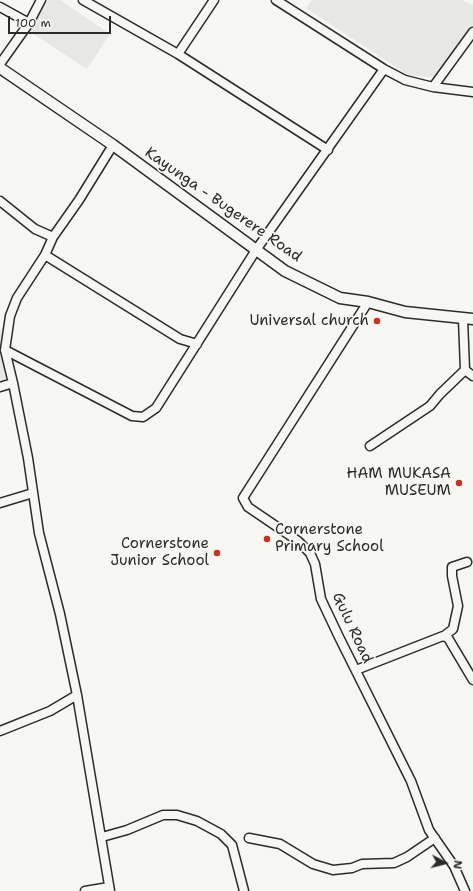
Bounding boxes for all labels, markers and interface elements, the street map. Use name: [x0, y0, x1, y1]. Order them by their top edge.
scale bar: [10, 8, 113, 34]
text: 100 m: [15, 15, 51, 31]
street label: Kayunga - Bugerere Road: [141, 144, 305, 266]
place label: Universal church: [249, 312, 369, 330]
marker: Universal church: [372, 316, 382, 326]
place label: HAM MUKASA MUSEUM: [347, 465, 451, 500]
marker: HAM MUKASA MUSEUM: [454, 478, 464, 488]
place label: Cornerstone Primary School: [275, 521, 384, 556]
marker: Cornerstone Primary School: [262, 534, 272, 544]
place label: Cornerstone Junior School: [110, 535, 209, 570]
marker: Cornerstone Junior School: [212, 548, 222, 558]
street label: Gulu Road: [328, 590, 376, 666]
north arrow: [425, 843, 465, 883]
text: N: [449, 859, 465, 870]

